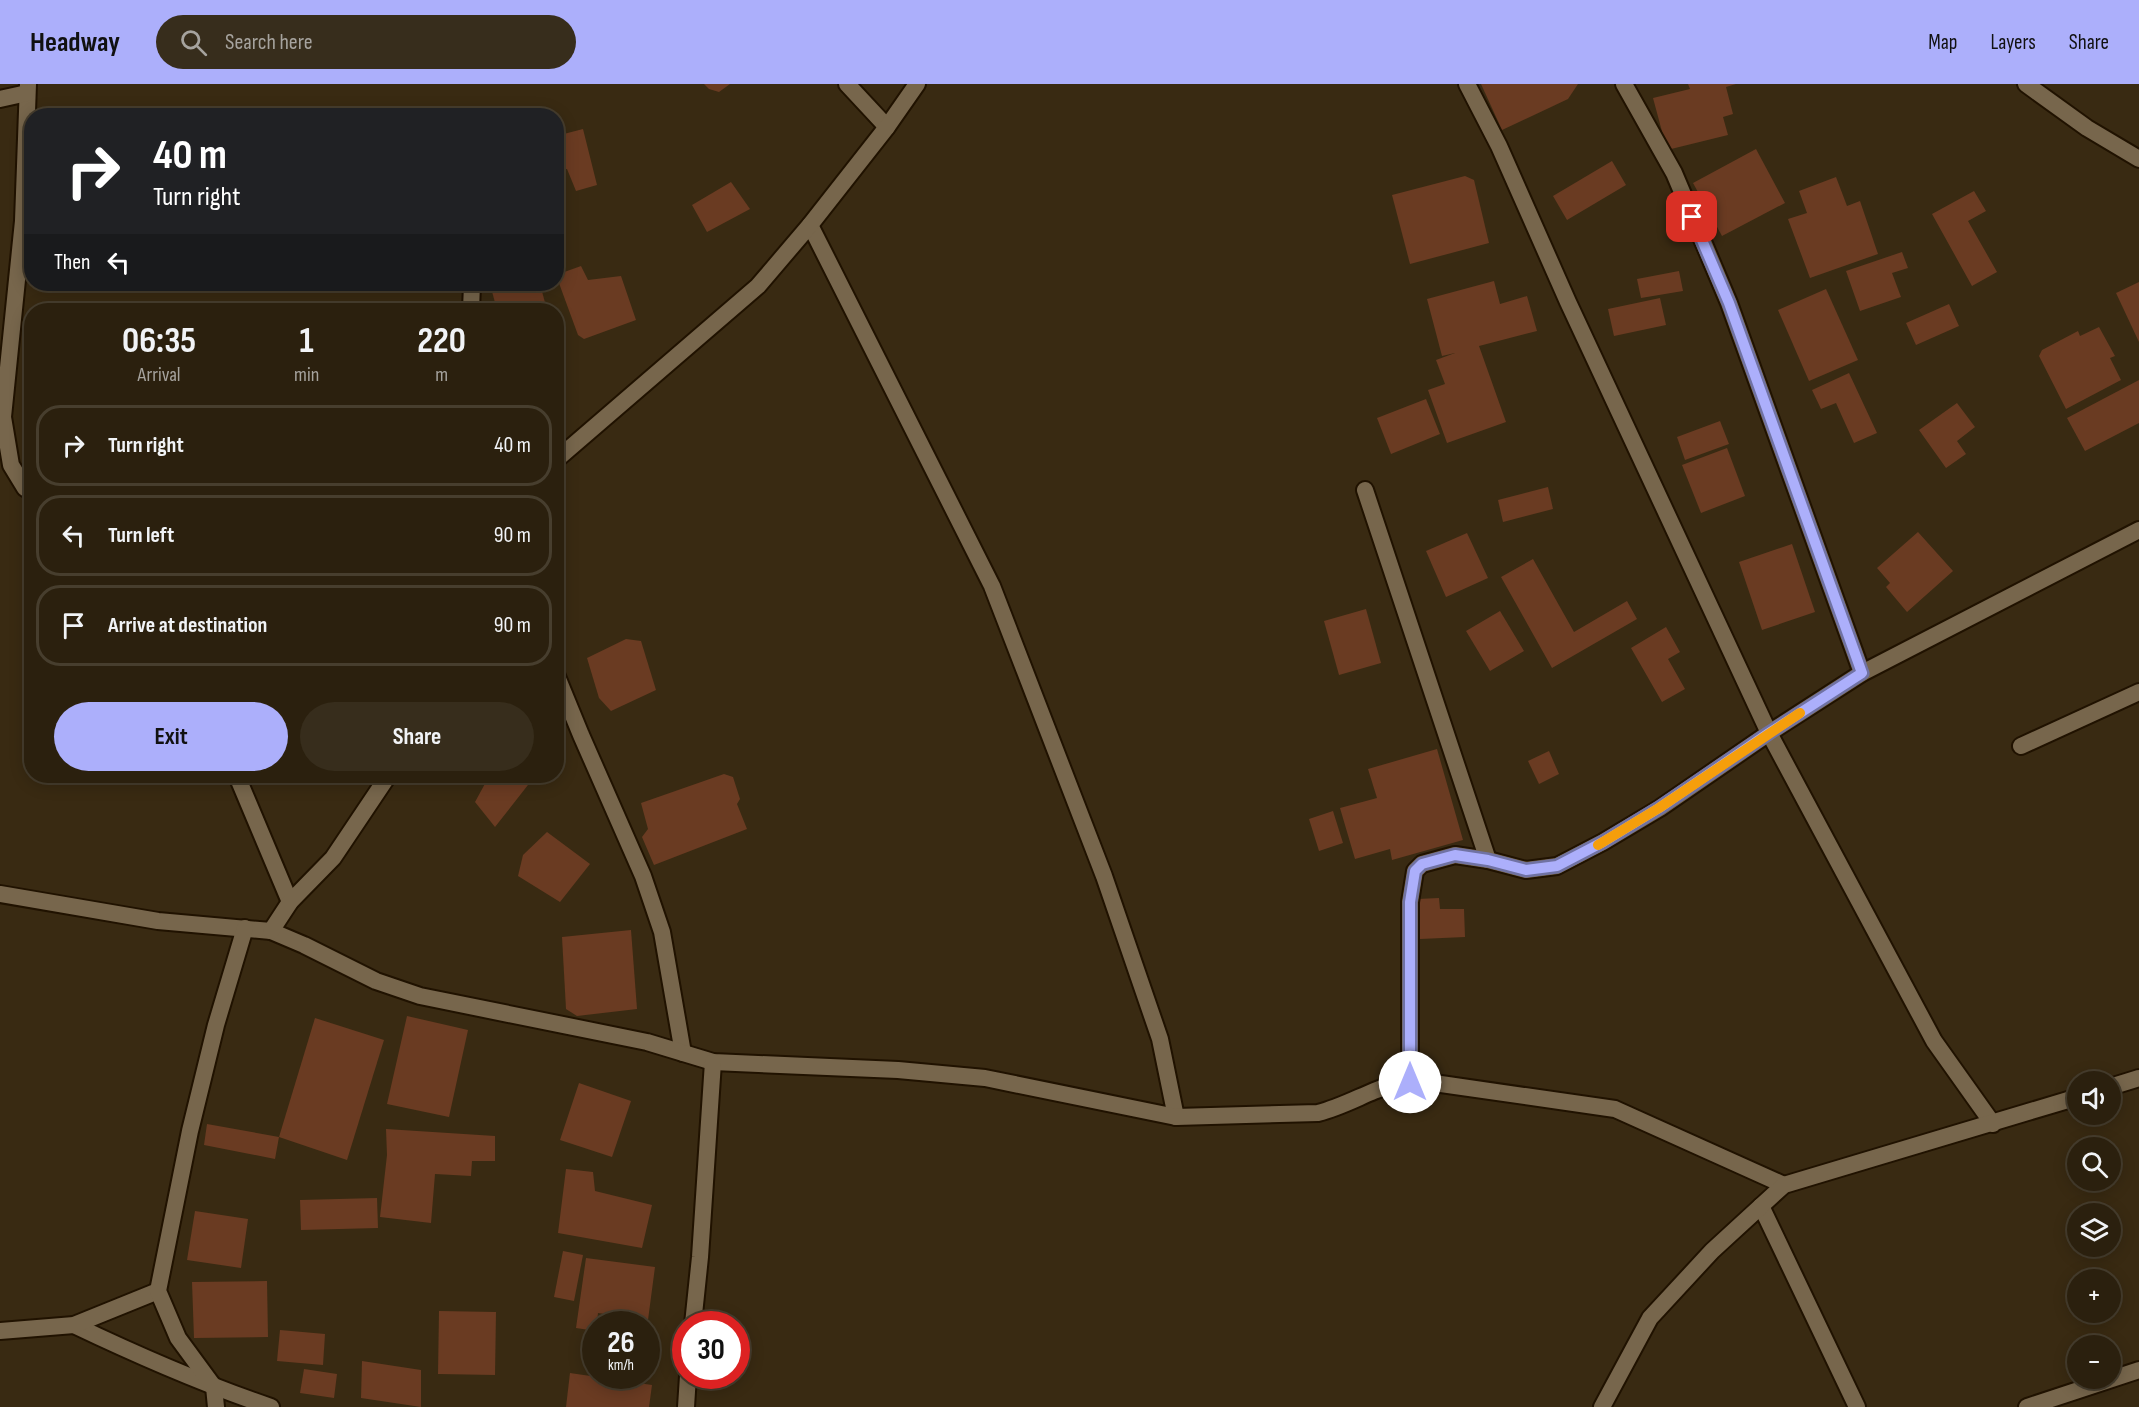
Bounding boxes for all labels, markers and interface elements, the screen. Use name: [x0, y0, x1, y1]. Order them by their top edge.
search box: [156, 15, 576, 69]
text: Headway: [30, 26, 120, 59]
icon: search: [177, 26, 210, 59]
text: Search here: [225, 29, 312, 56]
text: Map: [1928, 30, 1957, 55]
text: Layers: [1990, 30, 2036, 55]
text: Share: [2069, 30, 2109, 55]
text: 40 m: [153, 130, 227, 181]
icon: right: [54, 132, 132, 210]
text: Turn right: [153, 181, 240, 213]
pin: [1666, 191, 1717, 242]
icon: arrive: [1675, 200, 1708, 233]
icon: left: [102, 246, 135, 279]
text: Then: [54, 249, 90, 276]
text: 06:35: [122, 320, 196, 363]
text: 1: [300, 320, 314, 363]
text: 220: [417, 320, 466, 363]
text: Arrival: [138, 363, 181, 387]
text: min: [294, 363, 319, 387]
text: m: [435, 363, 448, 387]
icon: right: [57, 429, 90, 462]
text: Turn right: [108, 432, 184, 459]
text: 40 m: [494, 432, 531, 459]
icon: left: [57, 519, 90, 552]
text: Turn left: [108, 522, 174, 549]
text: 90 m: [494, 522, 531, 549]
icon: arrive: [57, 609, 90, 642]
text: Arrive at destination: [108, 612, 267, 639]
text: 90 m: [494, 612, 531, 639]
button: Exit: [54, 702, 288, 771]
button: Share: [300, 702, 534, 771]
position arrow: [1378, 1050, 1442, 1114]
map controls: [2067, 1071, 2121, 1389]
button: sound: [2067, 1071, 2121, 1125]
button: search: [2067, 1137, 2121, 1191]
button: layers: [2067, 1203, 2121, 1257]
button: +: [2067, 1269, 2121, 1323]
speed limit sign: 30: [672, 1311, 750, 1389]
text: 26: [607, 1325, 635, 1361]
button: −: [2067, 1335, 2121, 1389]
text: km/h: [608, 1356, 634, 1375]

